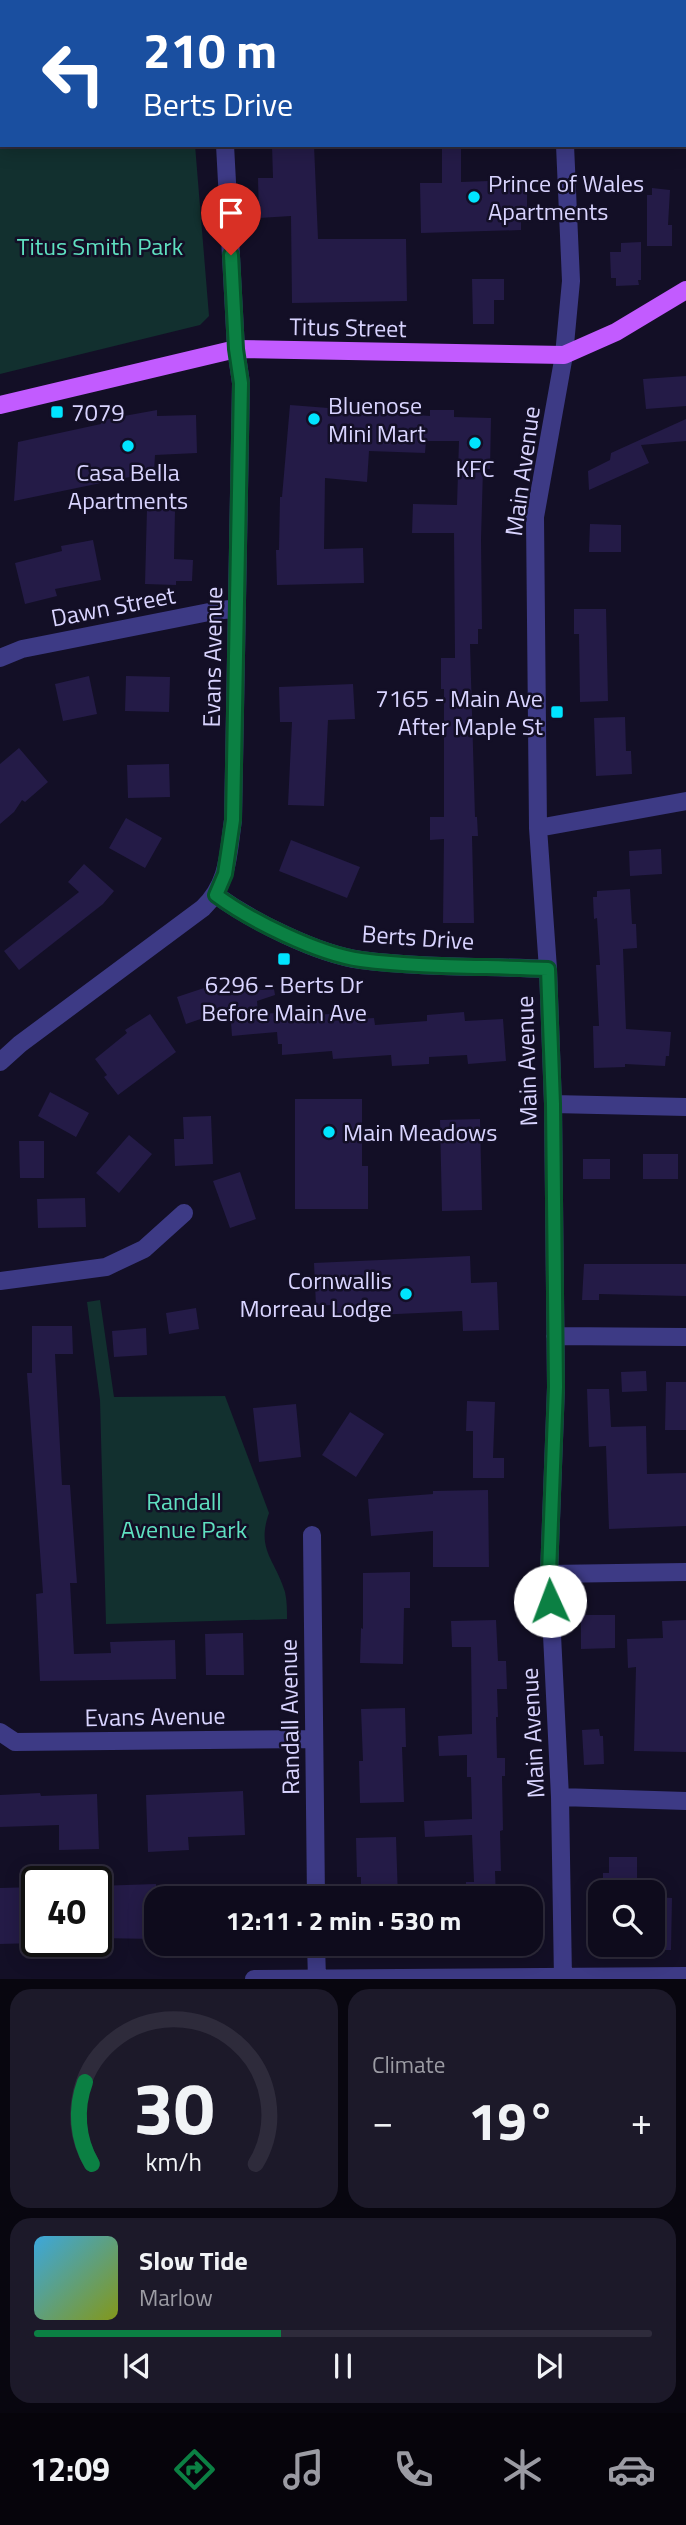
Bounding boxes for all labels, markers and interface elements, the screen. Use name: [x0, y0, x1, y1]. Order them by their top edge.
text: 210 m: [143, 12, 277, 87]
icon: left: [28, 28, 119, 119]
text: Berts Drive: [143, 80, 293, 128]
place label: Prince of Wales Apartments: [488, 165, 644, 229]
pin: [201, 183, 261, 255]
marker: Prince of Wales Apartments: [466, 189, 482, 205]
icon: arrive: [212, 194, 250, 232]
park label: Titus Smith Park: [17, 228, 184, 264]
street label: Titus Street: [289, 308, 408, 346]
place label: Bluenose Mini Mart: [328, 387, 426, 451]
place label: 7079: [71, 394, 125, 430]
marker: 7079: [49, 404, 65, 420]
street label: Main Avenue: [495, 404, 549, 538]
marker: Bluenose Mini Mart: [306, 411, 322, 427]
marker: KFC: [467, 435, 483, 451]
marker: Casa Bella Apartments: [120, 438, 136, 454]
place label: KFC: [455, 450, 495, 486]
place label: Casa Bella Apartments: [68, 454, 188, 518]
street label: Dawn Street: [48, 576, 179, 636]
street label: Evans Avenue: [193, 586, 231, 728]
place label: 7165 - Main Ave After Maple St: [375, 680, 544, 744]
marker: 7165 - Main Ave After Maple St: [549, 704, 565, 720]
street label: Berts Drive: [361, 915, 475, 959]
marker: 6296 - Berts Dr Before Main Ave: [276, 951, 292, 967]
place label: 6296 - Berts Dr Before Main Ave: [201, 966, 367, 1030]
street label: Main Avenue: [506, 995, 546, 1127]
place label: Main Meadows: [343, 1114, 497, 1150]
marker: Main Meadows: [321, 1124, 337, 1140]
place label: Cornwallis Morreau Lodge: [240, 1262, 392, 1326]
marker: Cornwallis Morreau Lodge: [398, 1286, 414, 1302]
park label: Randall Avenue Park: [121, 1483, 248, 1547]
position arrow: [513, 1564, 587, 1638]
street label: Randall Avenue: [270, 1639, 308, 1795]
street label: Main Avenue: [511, 1667, 553, 1799]
street label: Evans Avenue: [84, 1697, 226, 1735]
speed limit sign: 40: [21, 1866, 112, 1957]
map controls: [588, 1880, 665, 1957]
button: search: [588, 1880, 665, 1957]
text: 12:11 · 2 min · 530 m: [226, 1901, 461, 1940]
text: Climate: [372, 2047, 445, 2082]
text: 30: [133, 2053, 215, 2163]
text: 19°: [468, 2081, 556, 2160]
text: −: [372, 2092, 393, 2150]
text: +: [631, 2092, 652, 2150]
text: km/h: [146, 2143, 202, 2181]
text: Slow Tide: [139, 2241, 248, 2280]
text: Marlow: [139, 2280, 213, 2315]
icon: previous: [118, 2347, 156, 2385]
icon: pause: [324, 2347, 362, 2385]
icon: next: [530, 2347, 568, 2385]
text: 12:09: [30, 2445, 110, 2493]
icon: directions: [170, 2445, 219, 2494]
icon: music: [279, 2445, 328, 2494]
icon: phone: [389, 2445, 438, 2494]
icon: climate: [498, 2445, 547, 2494]
icon: car: [607, 2445, 656, 2494]

